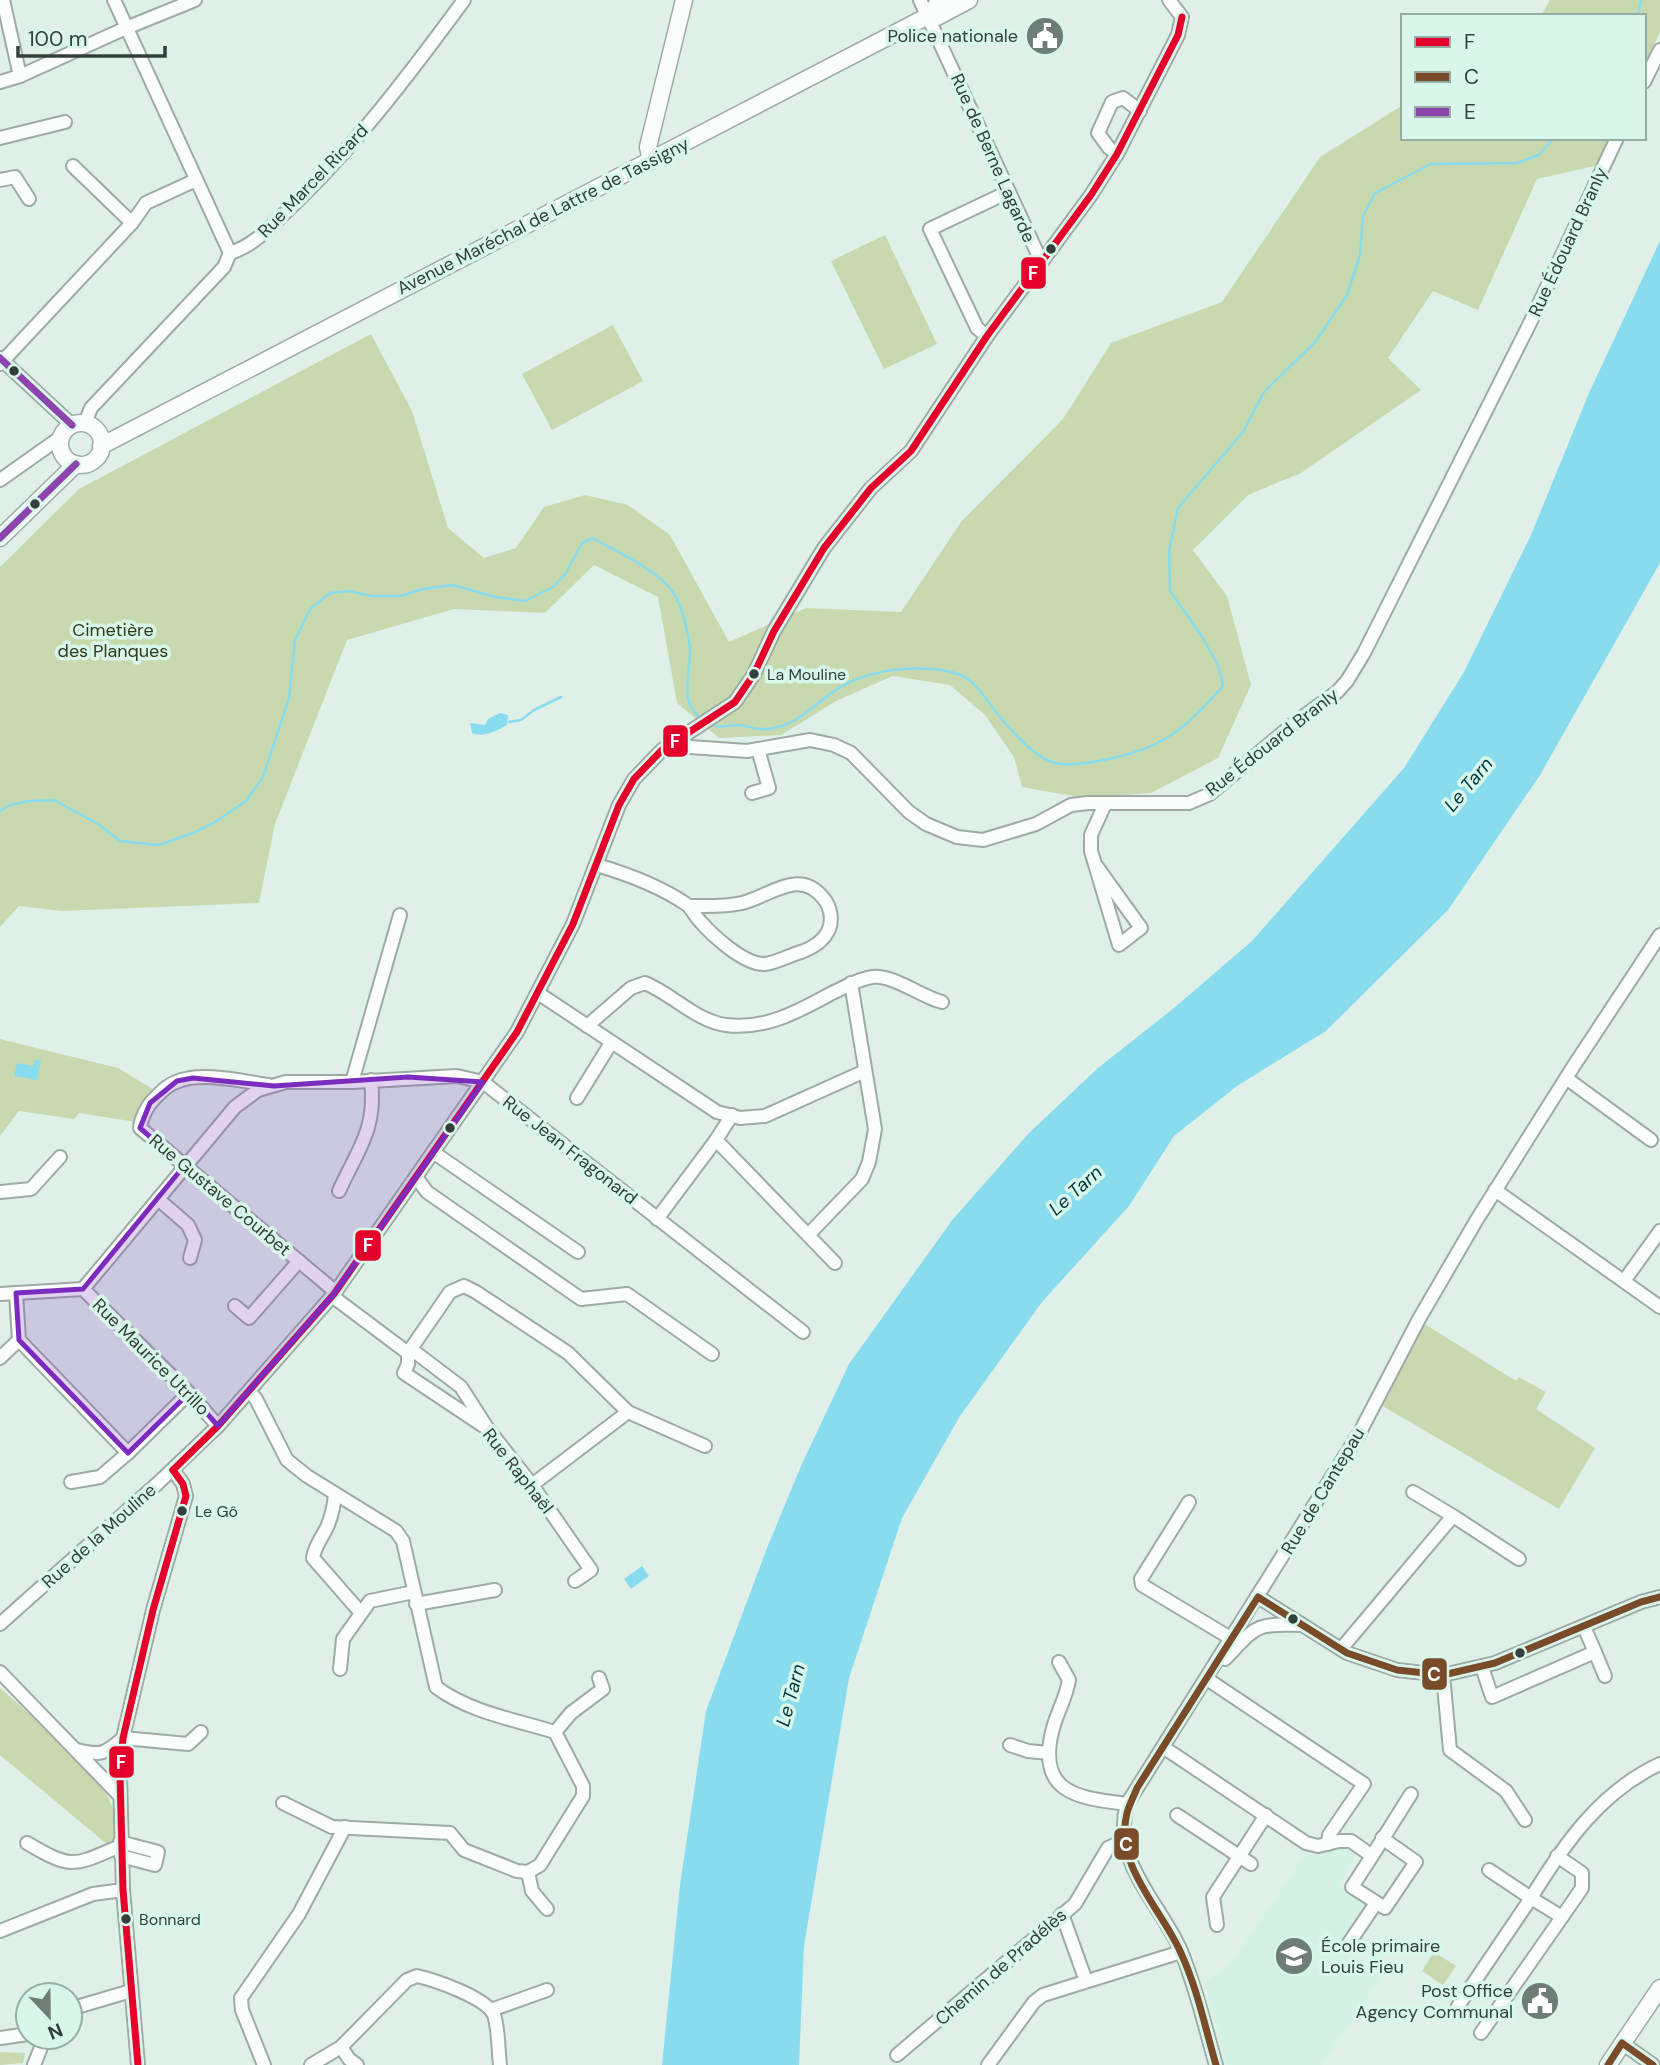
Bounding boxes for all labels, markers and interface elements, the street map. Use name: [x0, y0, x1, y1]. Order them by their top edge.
scale bar: [18, 14, 164, 58]
legend: [1401, 14, 1646, 140]
public building icon: Police nationale: [1024, 15, 1066, 57]
place label: Police nationale: [887, 24, 1018, 48]
text: 100 m: [28, 25, 88, 53]
text: F: [1464, 28, 1475, 56]
text: C: [1464, 63, 1479, 91]
street label: Rue de Berne Lagarde: [945, 70, 1041, 246]
text: E: [1464, 98, 1476, 126]
street label: Rue Marcel Ricard: [253, 119, 373, 243]
street label: Avenue Maréchal de Lattre de Tassigny: [393, 132, 693, 300]
street label: Rue Édouard Branly: [1523, 163, 1613, 321]
unlabelled marker: [1044, 242, 1058, 256]
line badge: F: [1020, 256, 1047, 290]
text: F: [1028, 261, 1038, 286]
unlabelled marker: [7, 364, 21, 378]
unlabelled marker: [28, 497, 42, 511]
park label: Cimetière des Planques: [58, 618, 168, 663]
place label: La Mouline: [767, 664, 846, 685]
marker: La Mouline: [747, 667, 761, 681]
street label: Rue Édouard Branly: [1201, 683, 1343, 801]
line badge: F: [662, 724, 689, 758]
text: F: [670, 729, 680, 754]
water label: Le Tarn: [1438, 752, 1498, 817]
street label: Rue Jean Fragonard: [498, 1090, 642, 1210]
unlabelled marker: [443, 1121, 457, 1135]
street label: Rue Gustave Courbet: [144, 1129, 296, 1261]
water label: Le Tarn: [1043, 1160, 1107, 1221]
line badge: F: [354, 1229, 382, 1262]
text: F: [363, 1233, 373, 1258]
street label: Rue Maurice Utrillo: [87, 1293, 215, 1421]
street label: Rue Raphaël: [477, 1423, 559, 1519]
street label: Rue de Cantepau: [1276, 1423, 1370, 1559]
street label: Rue de la Mouline: [37, 1478, 161, 1594]
place label: Le Gô: [195, 1501, 238, 1522]
marker: Le Gô: [175, 1504, 189, 1518]
unlabelled marker: [1286, 1612, 1300, 1626]
unlabelled marker: [1513, 1646, 1527, 1660]
line badge: C: [1421, 1657, 1448, 1691]
water label: Le Tarn: [770, 1661, 811, 1729]
text: C: [1427, 1662, 1441, 1687]
line badge: F: [108, 1745, 135, 1779]
text: F: [116, 1750, 126, 1775]
line badge: C: [1113, 1827, 1140, 1861]
text: C: [1119, 1832, 1133, 1857]
street label: Chemin de Pradélès: [930, 1903, 1072, 2031]
place label: Bonnard: [139, 1909, 201, 1930]
marker: Bonnard: [119, 1912, 133, 1926]
place label: École primaire Louis Fieu: [1321, 1934, 1440, 1979]
school or university icon: École primaire Louis Fieu: [1273, 1935, 1315, 1977]
place label: Post Office Agency Communal: [1356, 1979, 1513, 2024]
public building icon: Post Office Agency Communal: [1519, 1980, 1561, 2022]
north arrow: [14, 1981, 84, 2051]
text: N: [44, 2017, 66, 2045]

